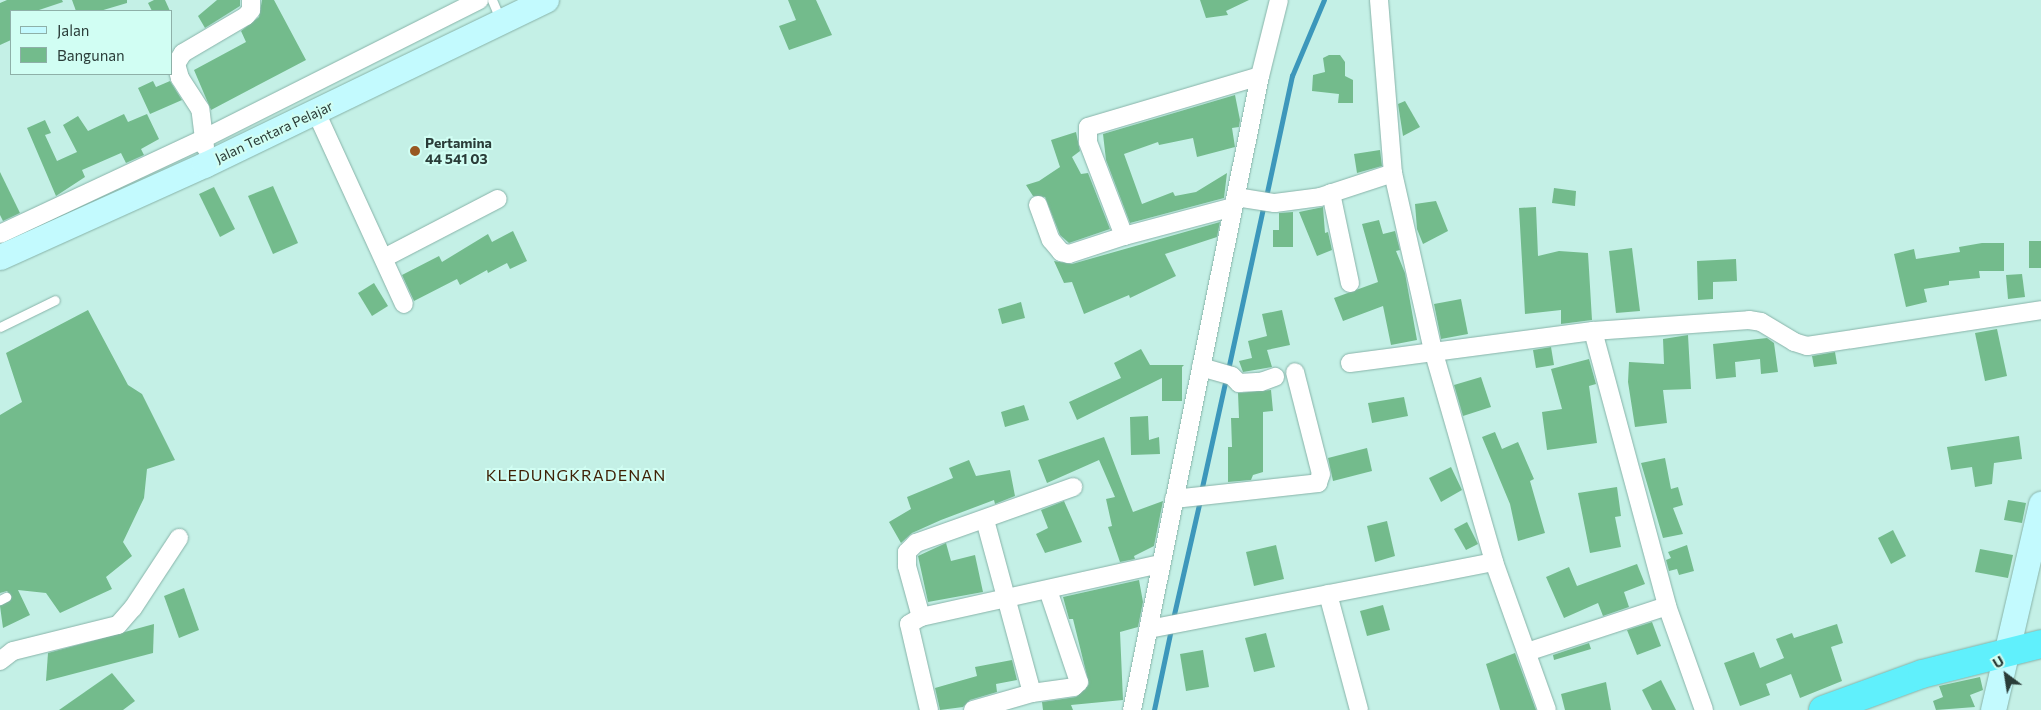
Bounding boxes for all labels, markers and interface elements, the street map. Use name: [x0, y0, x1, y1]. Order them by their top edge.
legend: [10, 10, 172, 75]
text: Jalan: [57, 21, 89, 39]
text: Bangunan: [57, 46, 125, 64]
street label: Jalan Tentara Pelajar: [212, 97, 336, 167]
place label: Pertamina 44 541 03: [425, 135, 492, 168]
marker: Pertamina 44 541 03: [409, 145, 421, 157]
district label: KLEDUNGKRADENAN: [484, 465, 668, 485]
north arrow: [1981, 650, 2031, 700]
text: U: [1989, 652, 2007, 672]

